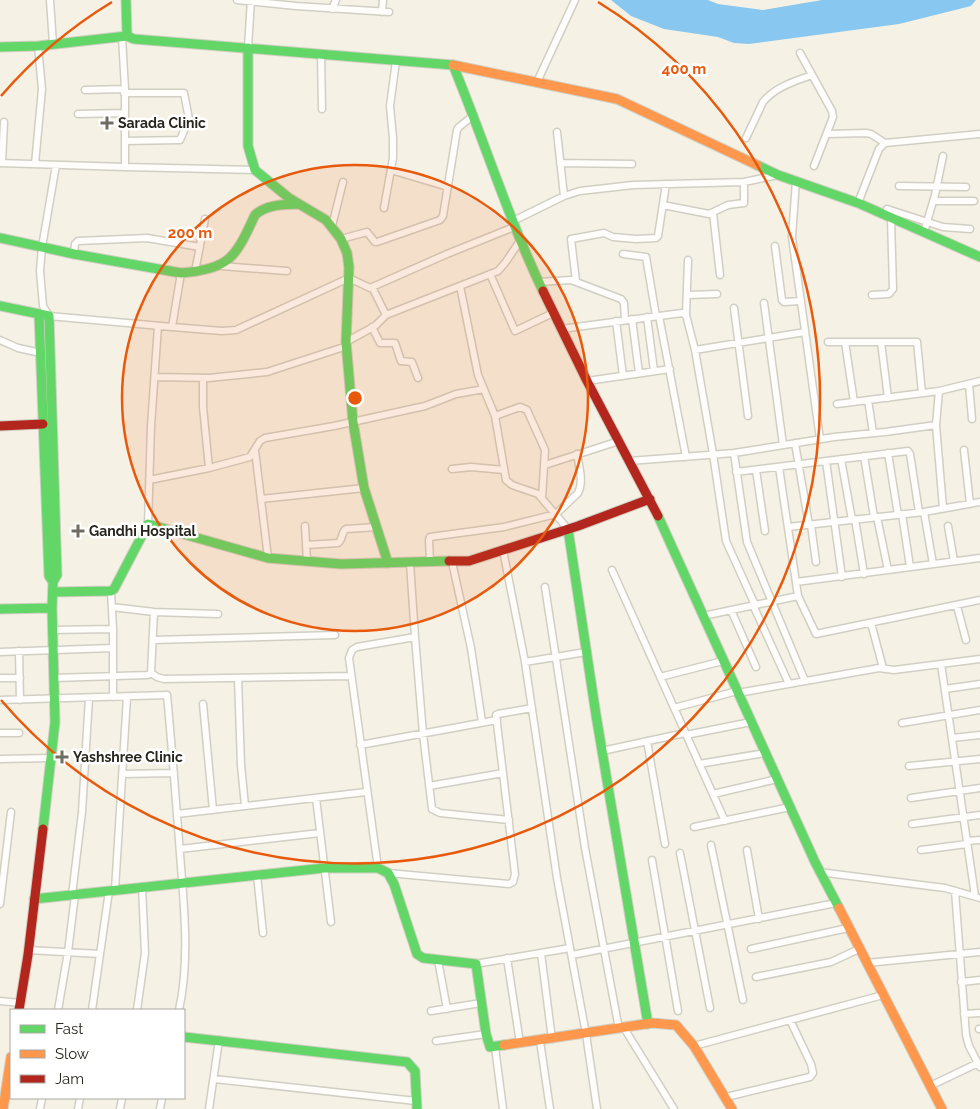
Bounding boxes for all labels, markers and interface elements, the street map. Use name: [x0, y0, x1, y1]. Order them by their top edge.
text: 400 m: [662, 60, 706, 78]
place label: Sarada Clinic: [118, 115, 206, 131]
marker: Sarada Clinic: [100, 116, 114, 130]
text: 200 m: [168, 224, 212, 242]
centre of rings: [346, 389, 364, 407]
place label: Gandhi Hospital: [89, 523, 197, 539]
marker: Gandhi Hospital: [71, 524, 85, 538]
place label: Yashshree Clinic: [73, 749, 183, 765]
marker: Yashshree Clinic: [55, 750, 69, 764]
legend: [10, 1009, 185, 1099]
text: Fast: [55, 1020, 83, 1038]
text: Slow: [55, 1045, 89, 1063]
text: Jam: [55, 1070, 84, 1088]

